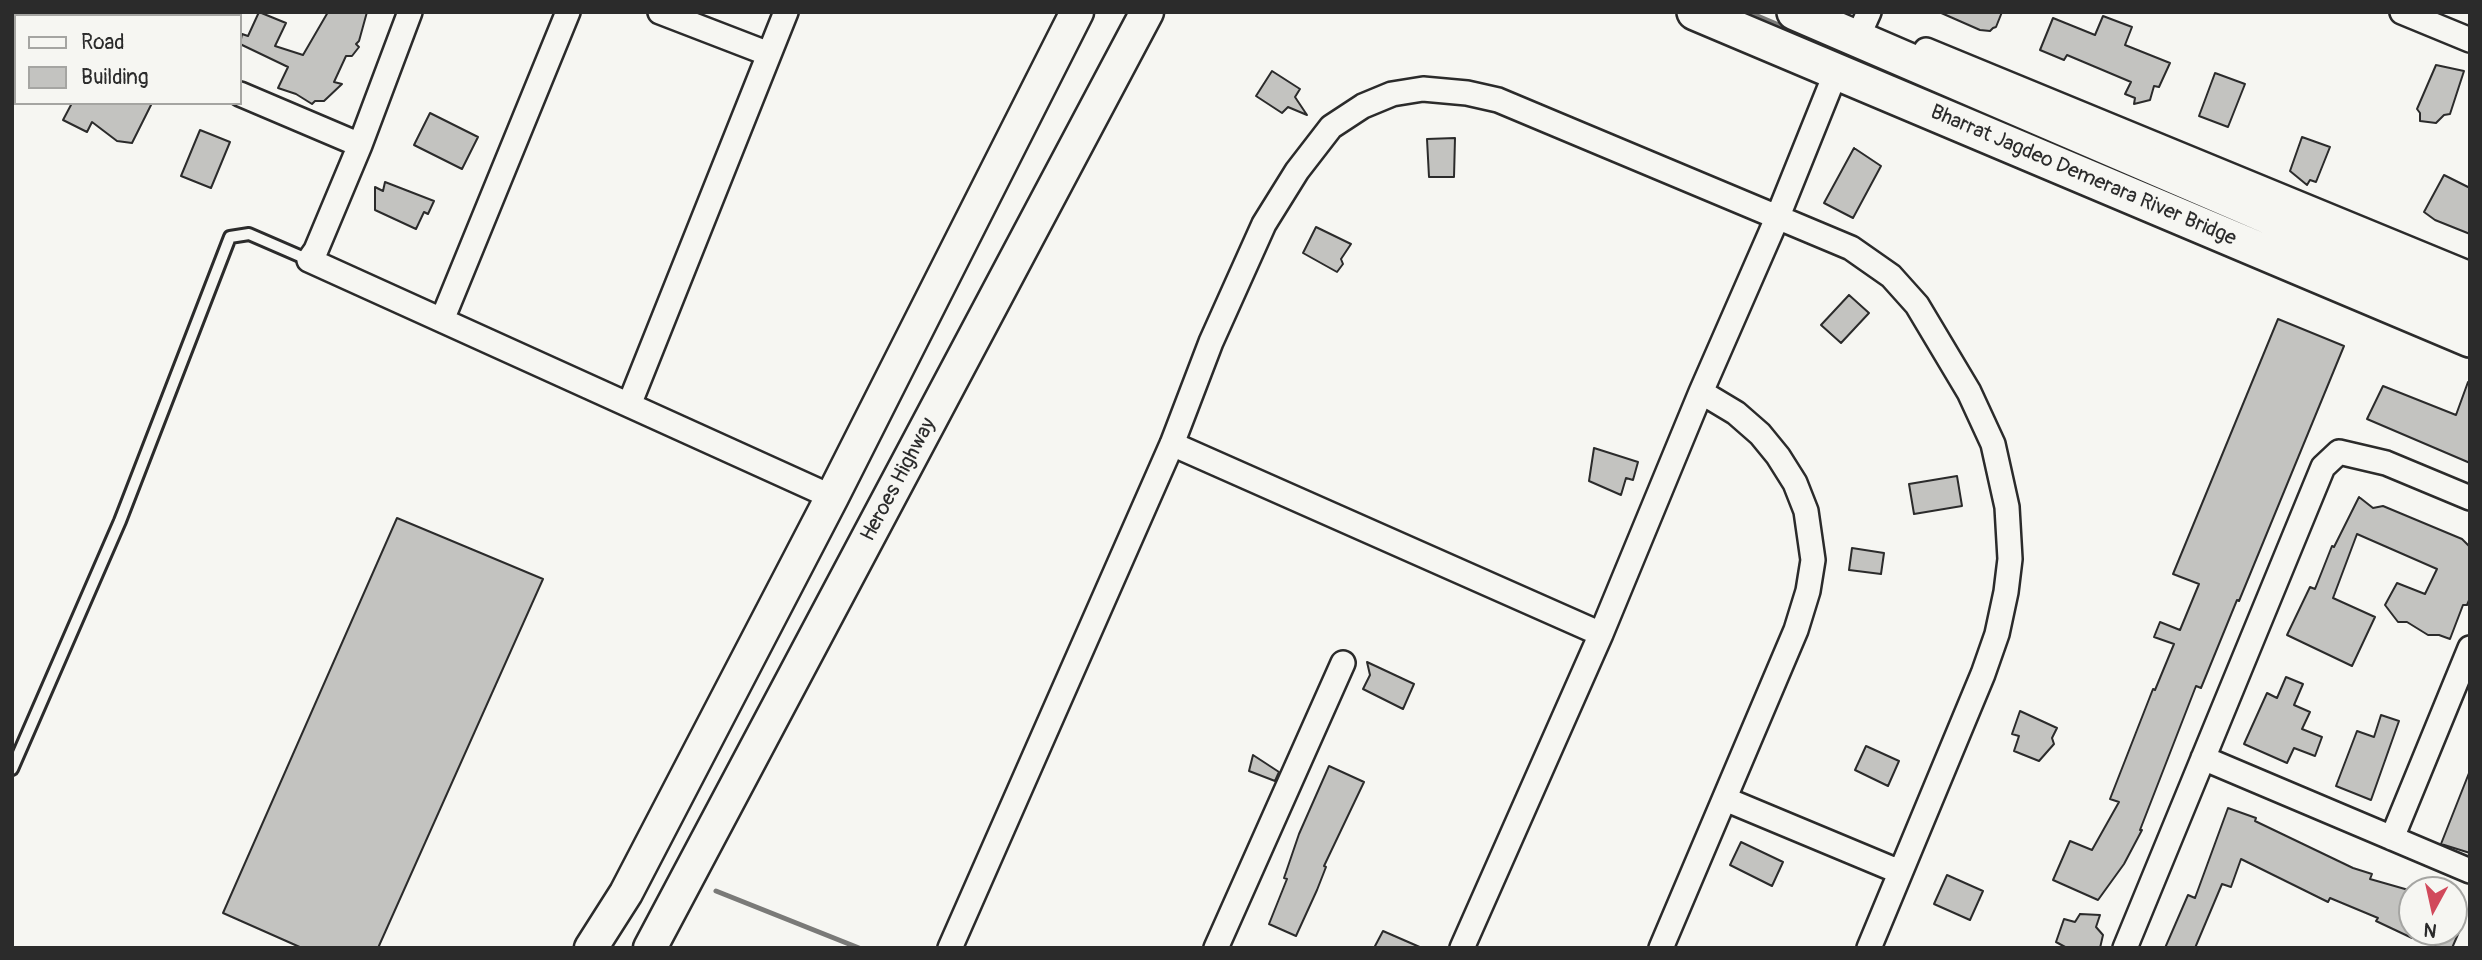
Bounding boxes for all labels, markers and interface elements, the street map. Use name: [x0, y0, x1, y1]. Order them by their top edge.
legend: [14, 14, 242, 105]
text: Road: [81, 29, 125, 56]
text: Building: [81, 64, 148, 91]
street label: Bharrat Jagdeo Demerara River Bridge: [1926, 100, 2240, 252]
street label: Heroes Highway: [856, 414, 942, 546]
north arrow: [2398, 876, 2468, 946]
text: N: [2422, 917, 2438, 943]

